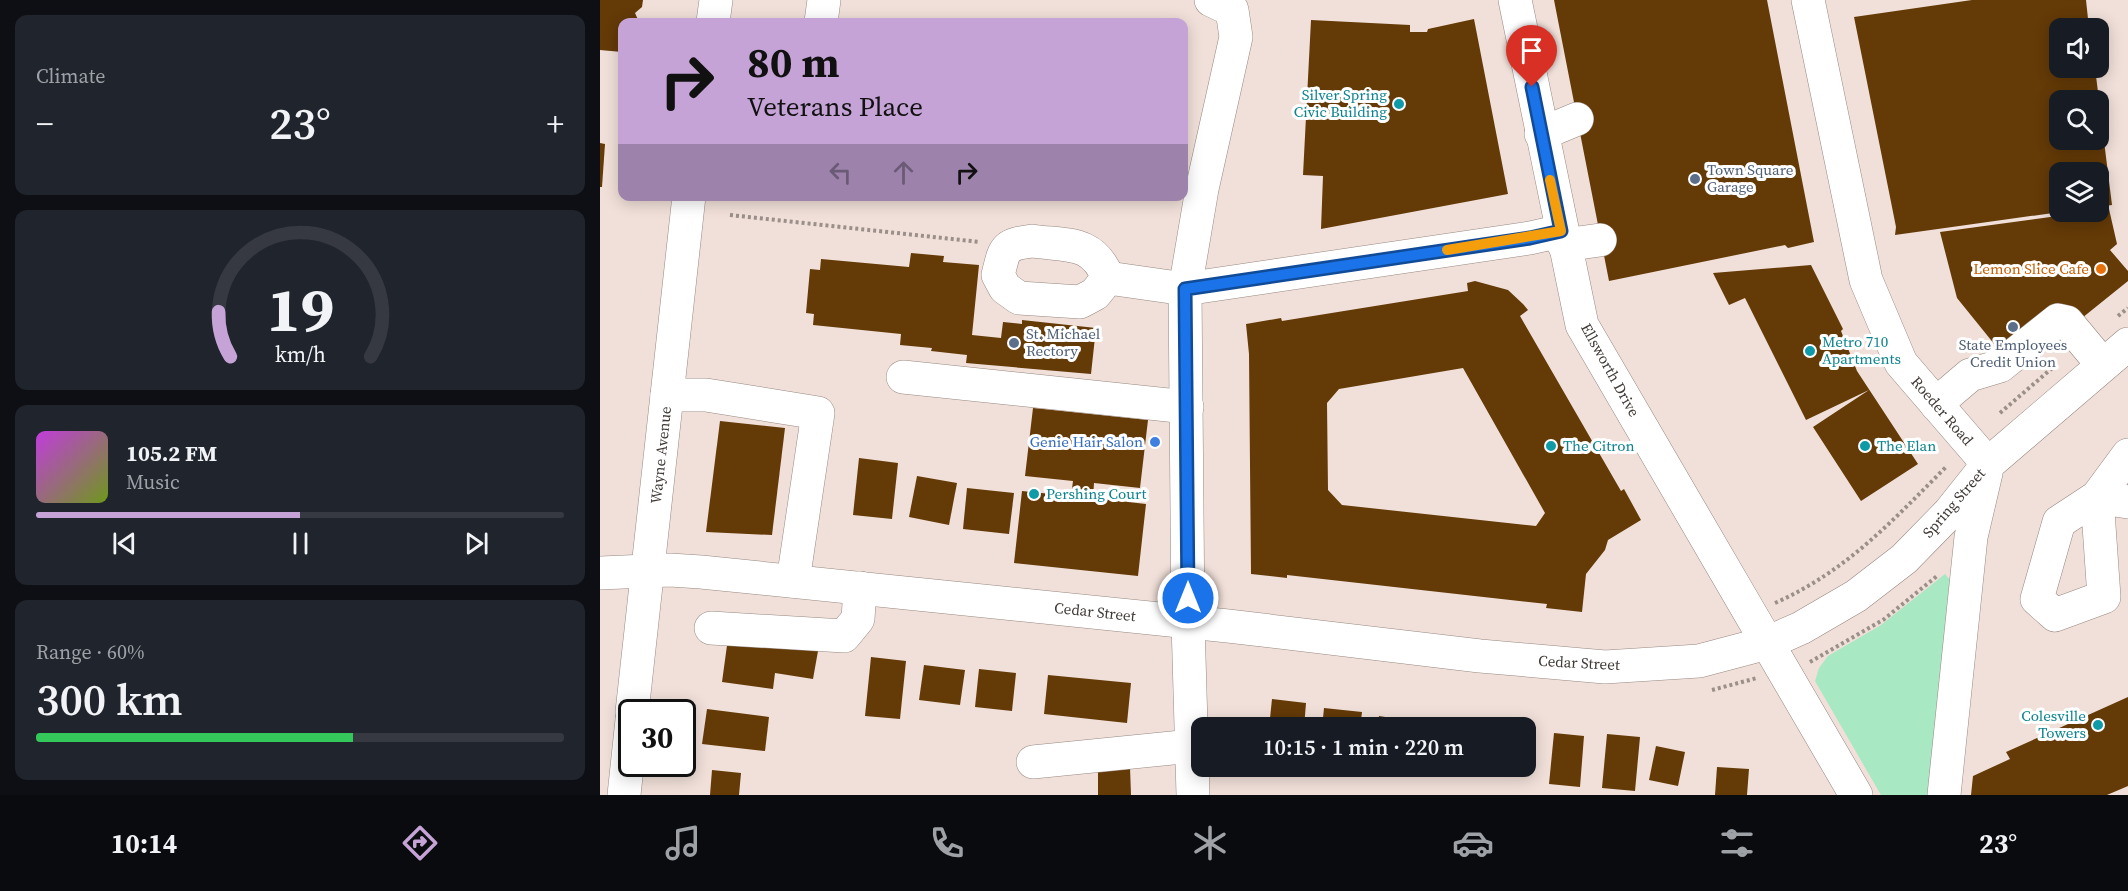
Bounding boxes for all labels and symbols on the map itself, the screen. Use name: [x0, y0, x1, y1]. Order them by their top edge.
pin: [1506, 25, 1557, 87]
place label: Silver Spring Civic Building: [1294, 84, 1387, 122]
marker: Silver Spring Civic Building: [1392, 97, 1406, 111]
place label: Town Square Garage: [1707, 159, 1794, 197]
marker: Town Square Garage: [1688, 172, 1702, 186]
place label: Lemon Slice Cafe: [1973, 258, 2089, 279]
marker: Lemon Slice Cafe: [2094, 262, 2108, 276]
street label: Ellsworth Drive: [1576, 319, 1645, 421]
marker: State Employees Credit Union: [2006, 320, 2020, 334]
place label: St. Michael Rectory: [1026, 323, 1101, 361]
place label: Metro 710 Apartments: [1822, 331, 1901, 369]
place label: State Employees Credit Union: [1959, 334, 2067, 372]
marker: St. Michael Rectory: [1007, 336, 1021, 350]
marker: Metro 710 Apartments: [1803, 344, 1817, 358]
street label: Roeder Road: [1906, 372, 1979, 450]
street label: Wayne Avenue: [645, 405, 676, 505]
place label: Genie Hair Salon: [1030, 431, 1143, 452]
marker: Genie Hair Salon: [1148, 435, 1162, 449]
place label: The Citron: [1563, 435, 1635, 456]
place label: The Elan: [1877, 435, 1936, 456]
marker: The Citron: [1544, 439, 1558, 453]
marker: The Elan: [1858, 439, 1872, 453]
street label: Spring Street: [1917, 463, 1990, 542]
place label: Pershing Court: [1046, 483, 1147, 504]
marker: Pershing Court: [1027, 487, 1041, 501]
position arrow: [1156, 566, 1220, 630]
street label: Cedar Street: [1053, 597, 1137, 626]
street label: Cedar Street: [1538, 650, 1620, 675]
speed limit sign: 30: [618, 699, 696, 777]
place label: Colesville Towers: [2021, 705, 2086, 743]
marker: Colesville Towers: [2091, 718, 2105, 732]

